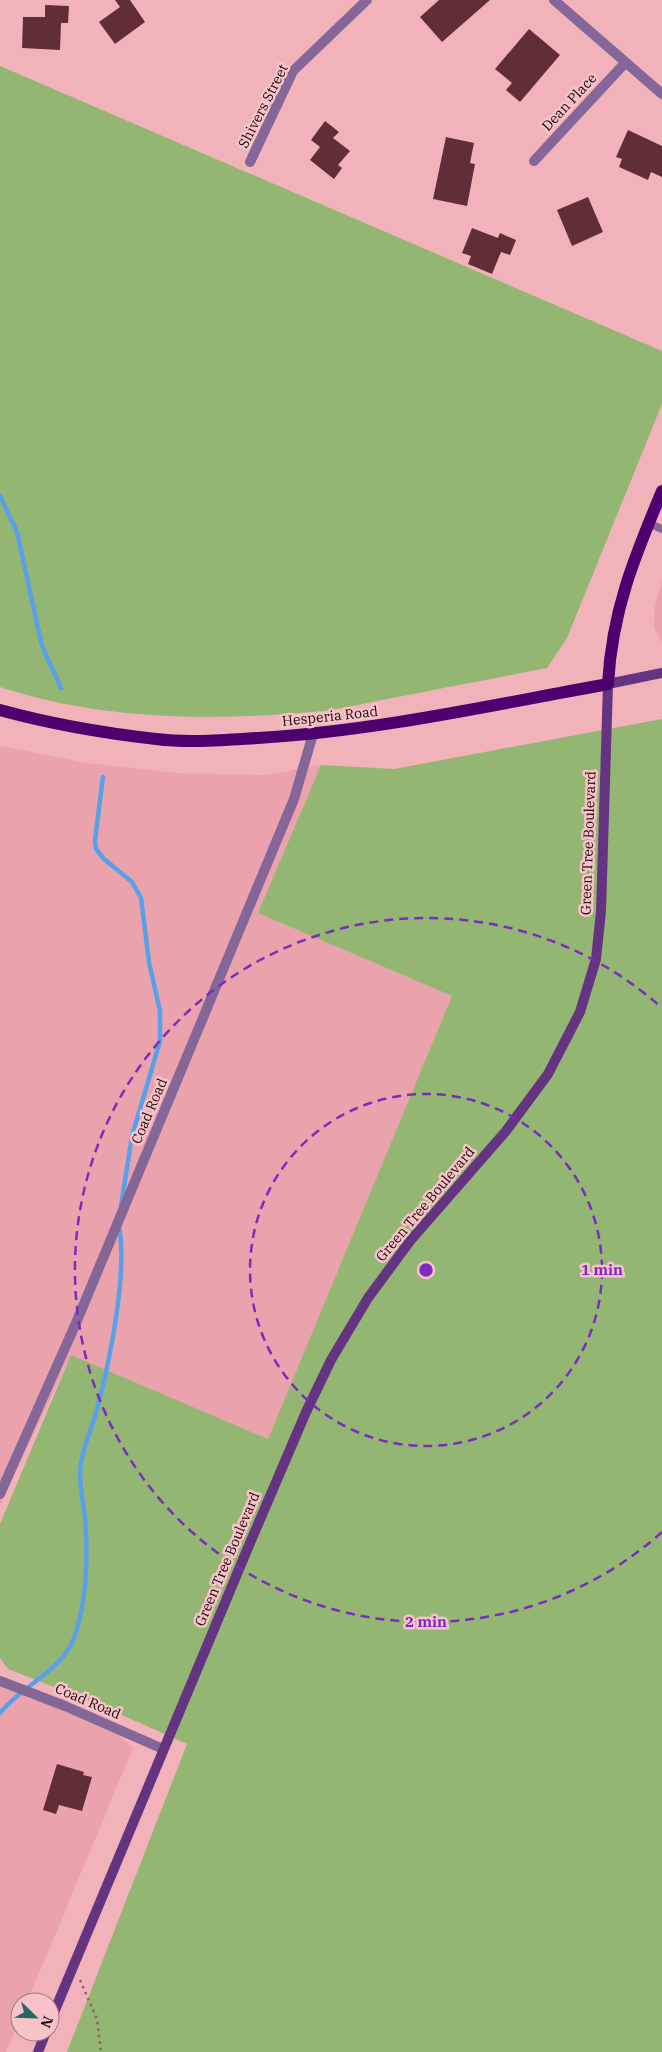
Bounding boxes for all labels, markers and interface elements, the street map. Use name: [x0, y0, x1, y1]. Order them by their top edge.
street label: Shivers Street: [234, 61, 292, 151]
street label: Dean Place: [538, 69, 600, 135]
street label: Hesperia Road: [281, 702, 379, 730]
street label: Green Tree Boulevard: [576, 770, 600, 915]
street label: Coad Road: [127, 1075, 171, 1147]
street label: Green Tree Boulevard: [372, 1143, 479, 1265]
text: 1 min: [581, 1260, 623, 1279]
centre of rings: [417, 1261, 435, 1279]
street label: Green Tree Boulevard: [191, 1489, 264, 1629]
text: 2 min: [405, 1612, 447, 1631]
street label: Coad Road: [52, 1679, 124, 1723]
north arrow: [10, 1992, 60, 2042]
text: N: [37, 2013, 57, 2031]

